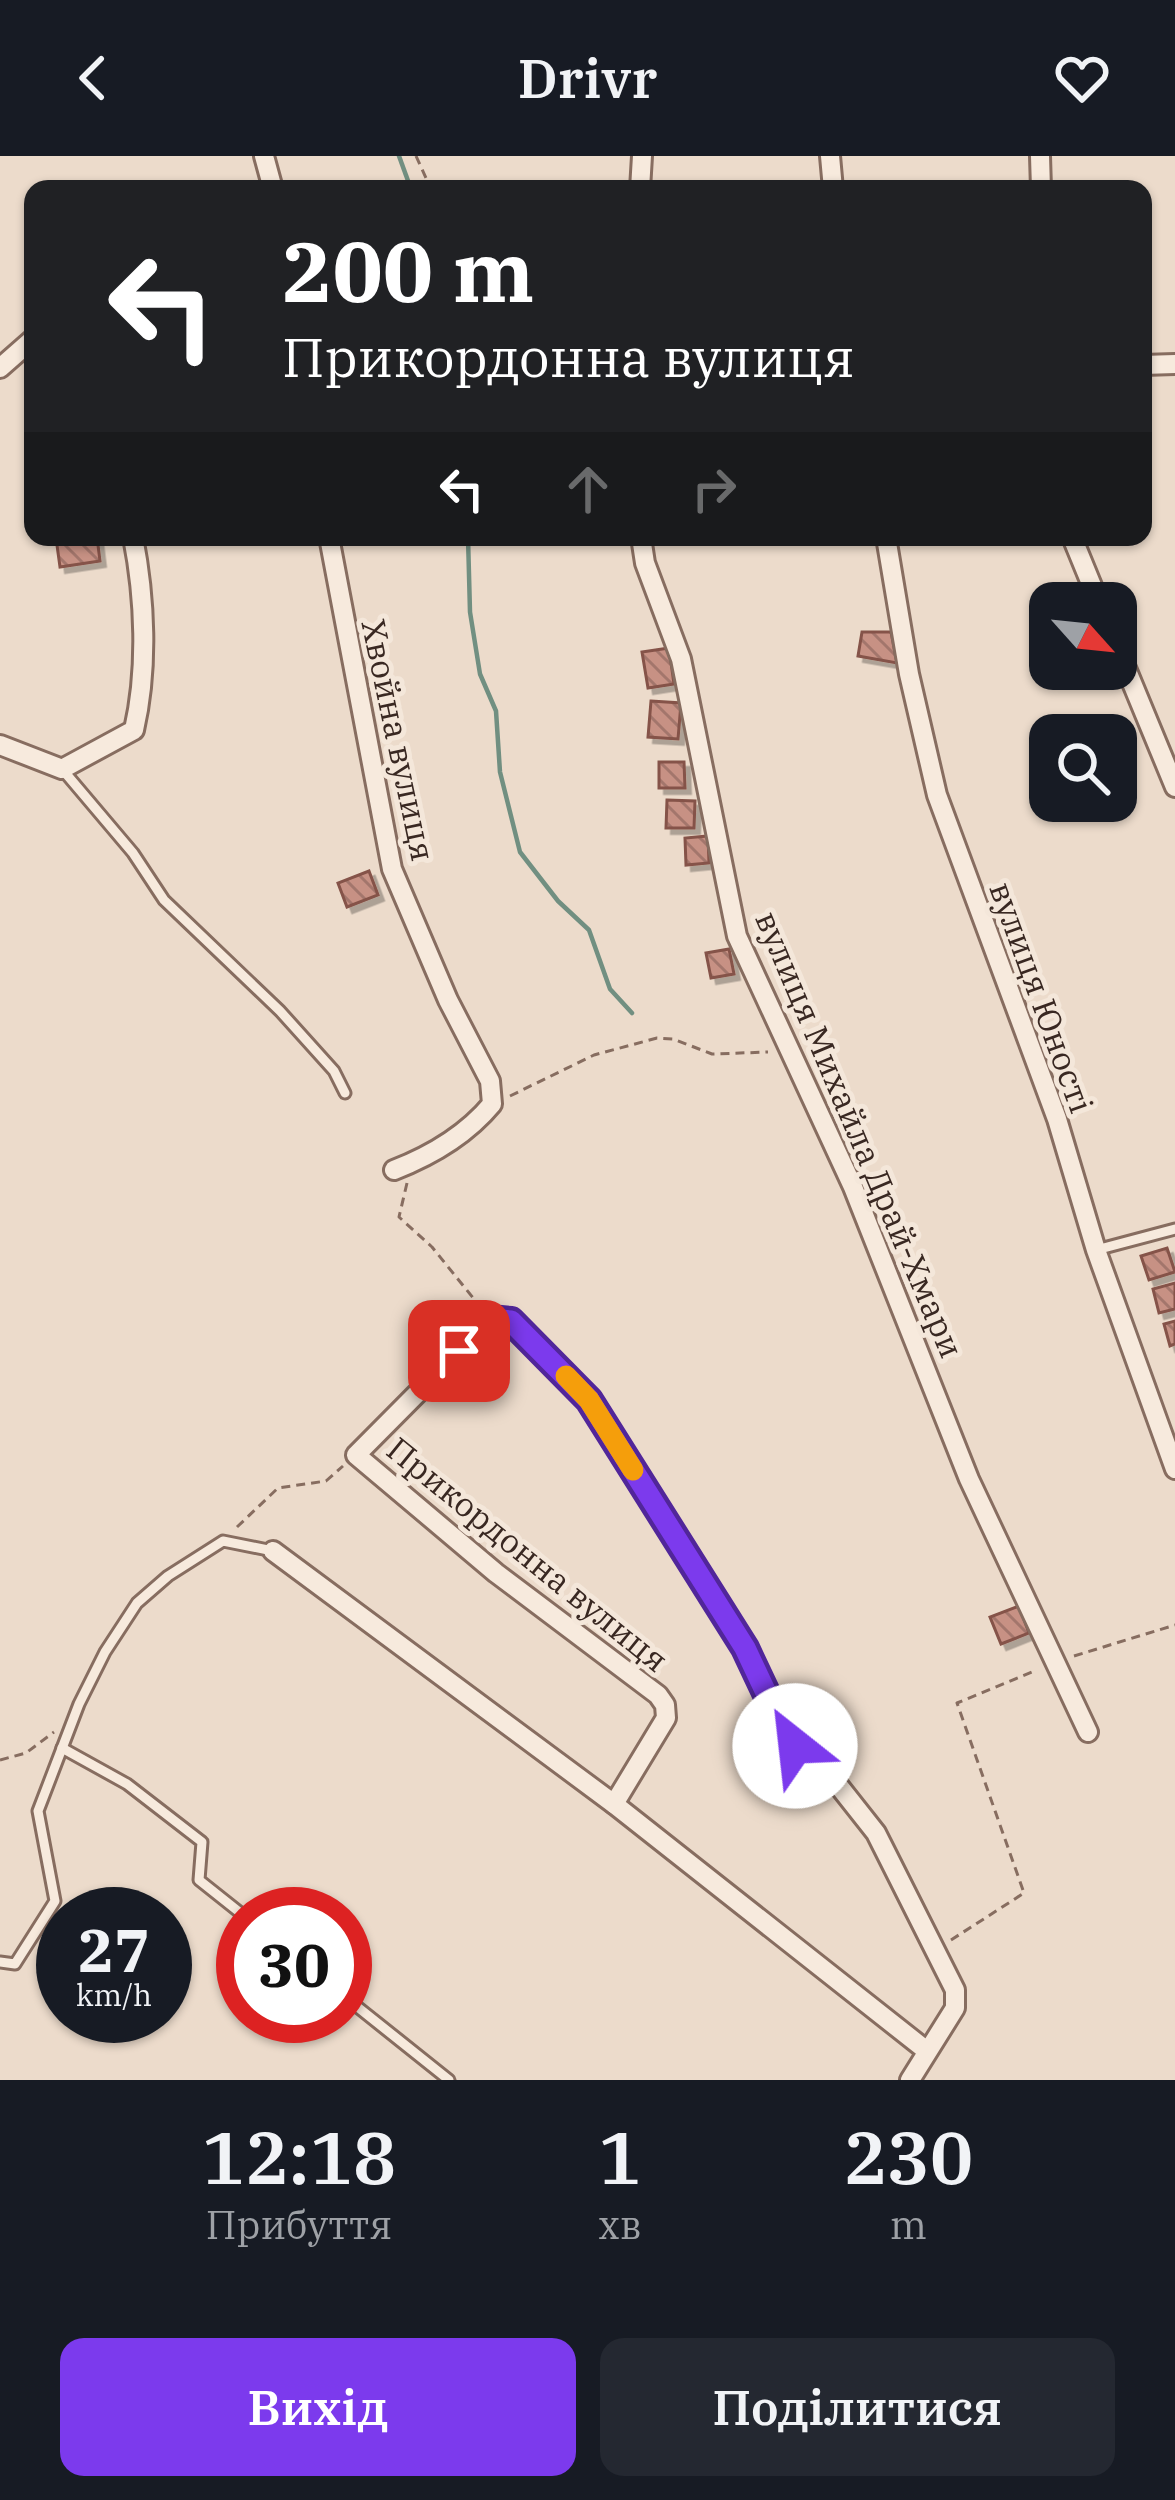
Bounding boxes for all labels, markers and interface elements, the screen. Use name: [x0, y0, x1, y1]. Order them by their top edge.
text: Drivr: [518, 43, 657, 113]
icon: back: [60, 45, 126, 111]
icon: heart: [1049, 45, 1115, 111]
text: 200 m: [282, 216, 534, 325]
icon: left: [84, 228, 240, 384]
text: Прикордонна вулиця: [282, 322, 855, 392]
icon: left: [429, 456, 495, 522]
icon: ahead: [555, 456, 621, 522]
icon: right: [681, 456, 747, 522]
north arrow: [1029, 582, 1137, 690]
map controls: [1029, 582, 1137, 822]
street label: Хвойна вулиця: [352, 615, 446, 865]
button: search: [1029, 714, 1137, 822]
street label: вулиця Юності: [980, 876, 1104, 1118]
street label: вулиця Михайла Драй-Хмари: [746, 904, 974, 1364]
pin: [408, 1300, 510, 1402]
icon: arrive: [426, 1318, 492, 1384]
street label: Прикордонна вулиця: [378, 1427, 678, 1681]
position arrow: [732, 1683, 858, 1809]
speed limit sign: 30: [216, 1887, 372, 2043]
text: 27: [78, 1910, 150, 1989]
text: km/h: [76, 1975, 152, 2014]
text: 12:18: [202, 2110, 396, 2204]
text: 1: [598, 2110, 641, 2204]
text: 230: [844, 2110, 973, 2204]
text: Прибуття: [206, 2199, 392, 2250]
text: хв: [598, 2199, 642, 2250]
text: m: [890, 2199, 927, 2250]
button: Вихід: [60, 2338, 576, 2476]
button: Поділитися: [600, 2338, 1115, 2476]

